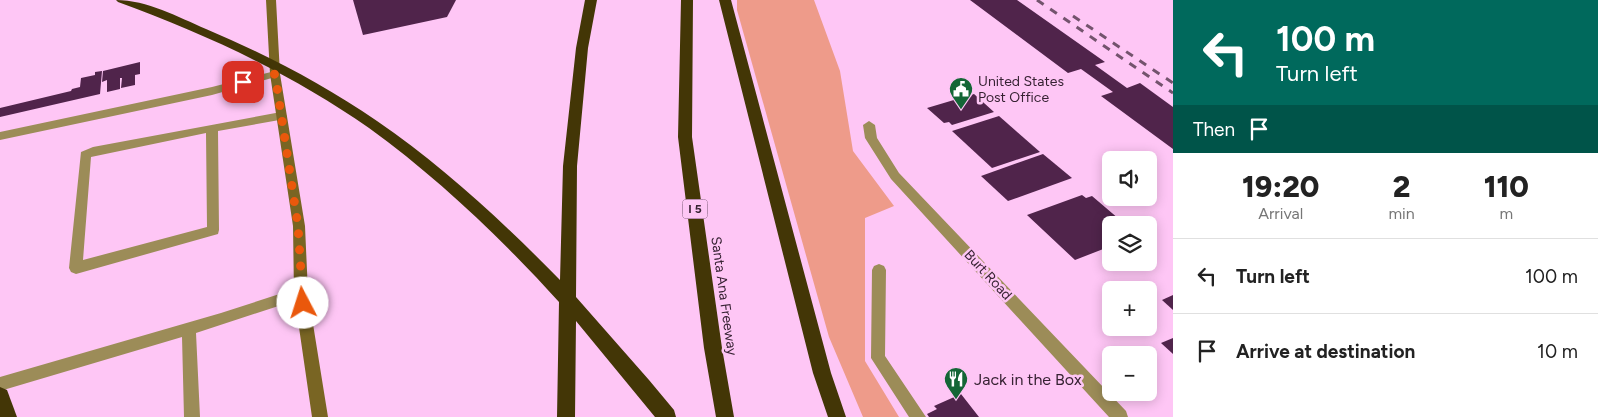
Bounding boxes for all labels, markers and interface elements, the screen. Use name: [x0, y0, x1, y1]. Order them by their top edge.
text: 100 m: [1276, 18, 1375, 60]
icon: left: [1193, 20, 1258, 85]
text: Turn left: [1276, 60, 1358, 87]
pin: [222, 61, 264, 103]
icon: arrive: [229, 68, 257, 96]
place label: United States Post Office: [978, 73, 1064, 106]
public building icon: United States Post Office: [948, 76, 974, 110]
icon: arrive: [1245, 115, 1273, 143]
text: Then: [1193, 118, 1235, 141]
map controls: [1102, 151, 1157, 401]
button: sound: [1102, 151, 1157, 206]
text: 19:20: [1242, 168, 1319, 205]
text: 2: [1393, 168, 1410, 205]
text: 110: [1484, 168, 1529, 205]
road number: I 5: [682, 200, 708, 218]
text: Arrival: [1258, 204, 1303, 223]
text: min: [1388, 204, 1415, 223]
text: m: [1500, 204, 1513, 223]
button: layers: [1102, 216, 1157, 271]
street label: Santa Ana Freeway: [707, 235, 741, 357]
street label: Burt Road: [961, 247, 1015, 303]
icon: left: [1193, 262, 1221, 290]
text: Turn left: [1236, 265, 1310, 288]
text: 100 m: [1525, 265, 1578, 288]
position arrow: [276, 276, 328, 328]
button: +: [1102, 281, 1157, 336]
icon: arrive: [1193, 337, 1221, 365]
text: Arrive at destination: [1236, 340, 1415, 363]
text: 10 m: [1537, 340, 1578, 363]
button: −: [1102, 346, 1157, 401]
restaurant icon: Jack in the Box: [943, 366, 969, 400]
place label: Jack in the Box: [974, 370, 1082, 389]

